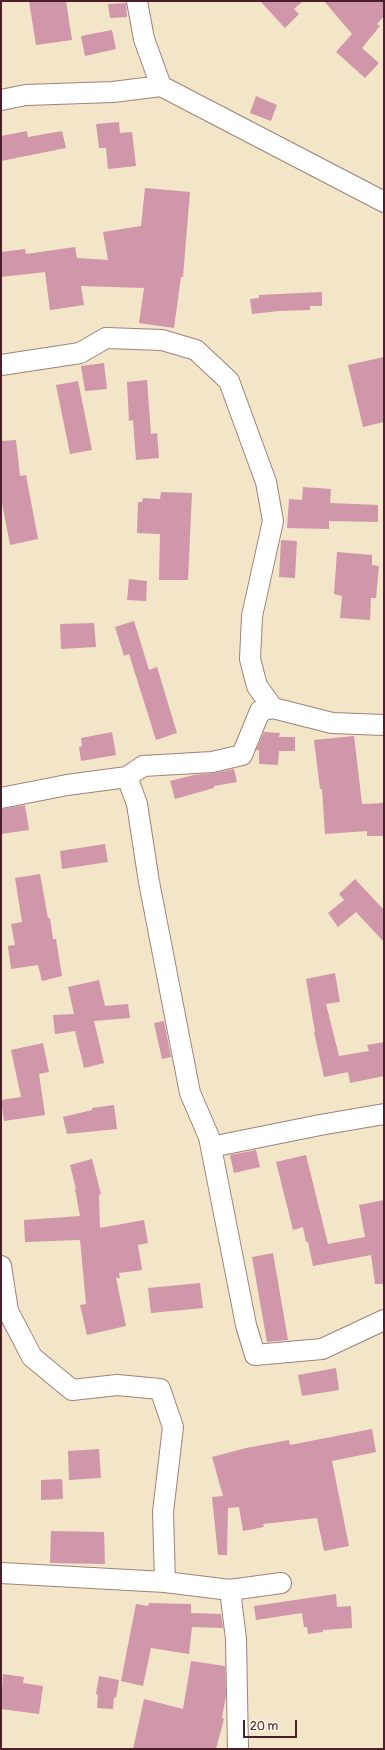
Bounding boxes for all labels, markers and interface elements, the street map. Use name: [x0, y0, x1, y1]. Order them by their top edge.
scale bar: [245, 1712, 299, 1738]
text: 20 m: [250, 1719, 278, 1734]

